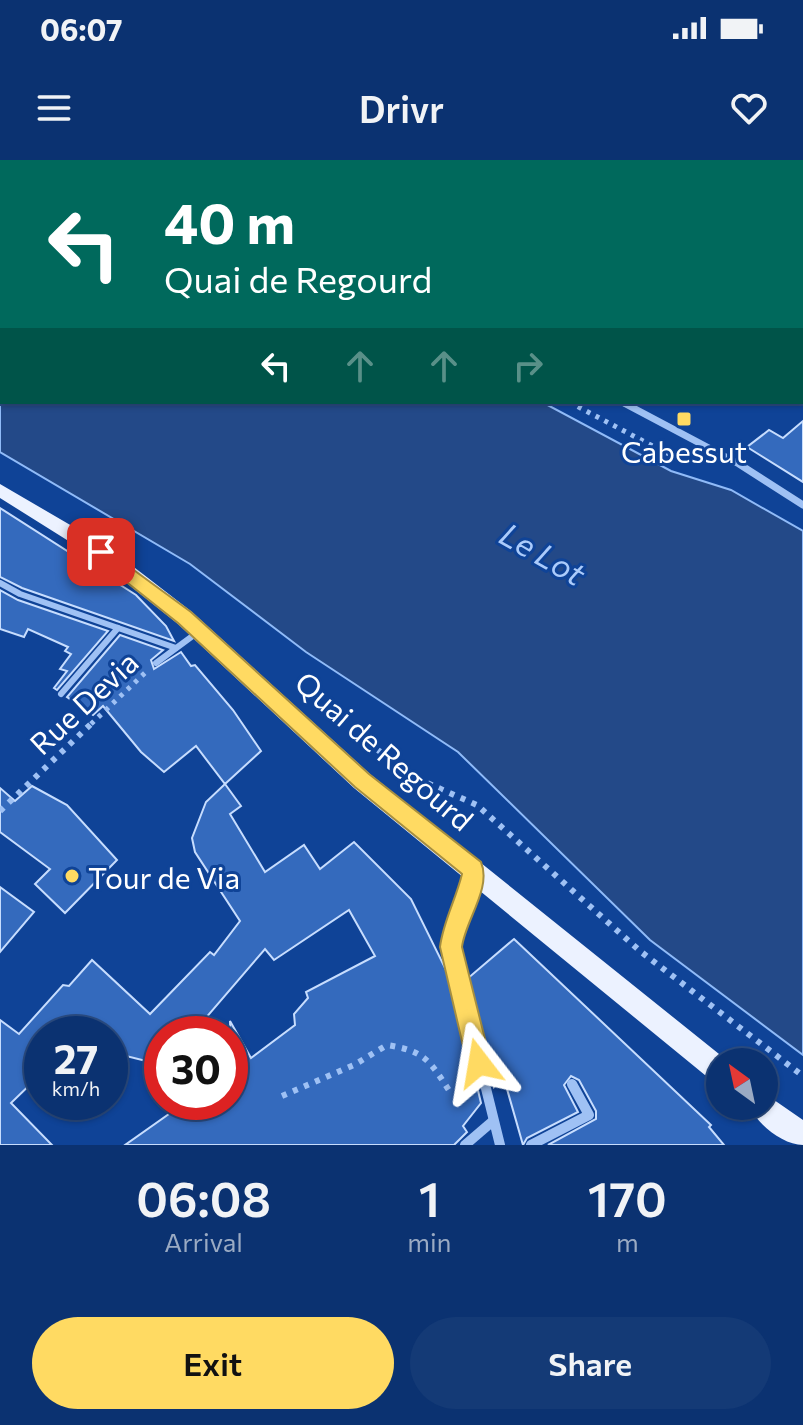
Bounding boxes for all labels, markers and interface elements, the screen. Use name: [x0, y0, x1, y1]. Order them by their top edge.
text: 06:07: [40, 10, 123, 47]
icon: menu: [32, 86, 76, 130]
text: Drivr: [359, 86, 444, 130]
icon: heart: [727, 86, 771, 130]
text: 40 m: [164, 187, 295, 256]
icon: left: [32, 192, 136, 296]
text: Quai de Regourd: [164, 256, 432, 300]
icon: left: [254, 344, 298, 388]
icon: ahead: [338, 344, 382, 388]
icon: ahead: [422, 344, 466, 388]
icon: right: [506, 344, 550, 388]
marker: Cabessut: [675, 410, 693, 428]
place label: Cabessut: [621, 432, 747, 469]
water label: Le Lot: [493, 513, 593, 594]
pin: [67, 518, 135, 586]
icon: arrive: [79, 530, 123, 574]
street label: Rue Devia: [21, 643, 145, 761]
street label: Quai de Regourd: [288, 663, 482, 837]
place label: Tour de Via: [88, 858, 240, 895]
marker: Tour de Via: [63, 867, 81, 885]
speed limit sign: 30: [144, 1016, 248, 1120]
position arrow: [437, 1021, 521, 1105]
text: 27: [54, 1033, 98, 1082]
north arrow: [706, 1048, 778, 1120]
map controls: [706, 1048, 778, 1120]
text: km/h: [52, 1076, 100, 1100]
text: 06:08: [136, 1168, 271, 1227]
text: 1: [419, 1168, 440, 1227]
text: 170: [588, 1168, 667, 1227]
text: Arrival: [164, 1226, 243, 1257]
text: min: [407, 1226, 451, 1257]
text: m: [616, 1226, 639, 1257]
button: Exit: [32, 1317, 394, 1409]
button: Share: [410, 1317, 771, 1409]

